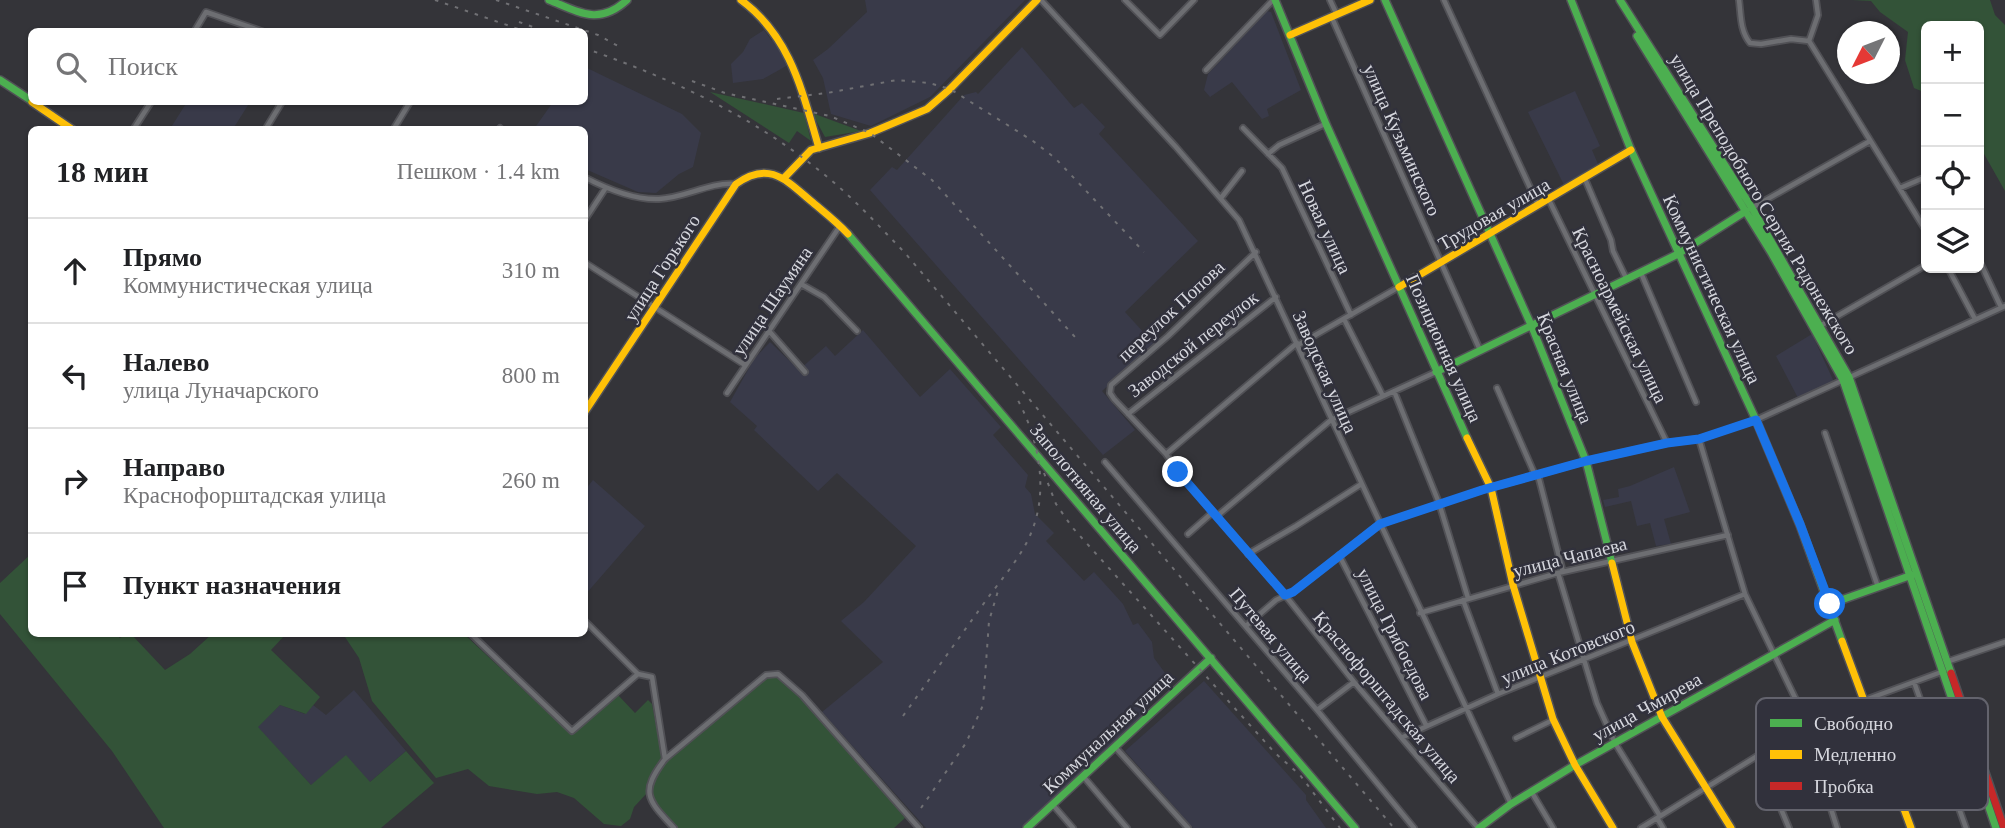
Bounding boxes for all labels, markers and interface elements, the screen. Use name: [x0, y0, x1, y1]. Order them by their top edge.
north arrow: [1837, 21, 1900, 84]
map controls: [1921, 21, 1984, 273]
button: +: [1921, 21, 1984, 84]
search box: [28, 28, 588, 105]
icon: search: [52, 48, 90, 86]
street label: улица Преподобного Сергия Радонежского: [1666, 50, 1862, 358]
text: Поиск: [108, 52, 178, 81]
street label: улица Кузьминского: [1359, 61, 1445, 219]
button: −: [1921, 84, 1984, 147]
button: locate: [1921, 147, 1984, 210]
text: 18 мин: [56, 155, 149, 188]
text: Пешком · 1.4 km: [397, 159, 560, 184]
street label: Трудовая улица: [1435, 173, 1554, 254]
street label: Новая улица: [1294, 177, 1356, 278]
street label: Коммунистическая улица: [1659, 191, 1765, 387]
button: layers: [1921, 210, 1984, 273]
street label: улица Горького: [620, 211, 704, 325]
street label: Красноармейская улица: [1568, 224, 1672, 407]
street label: улица Шаумяна: [728, 242, 817, 359]
text: Прямо: [123, 243, 202, 272]
icon: ahead: [56, 252, 94, 290]
street label: переулок Попова: [1113, 256, 1229, 366]
text: 310 m: [502, 258, 560, 283]
street label: Позиционная улица: [1402, 271, 1486, 426]
text: Коммунистическая улица: [123, 273, 373, 298]
street label: Заводской переулок: [1124, 286, 1263, 401]
street label: Заводская улица: [1289, 308, 1362, 437]
street label: Красная улица: [1533, 309, 1597, 427]
text: Налево: [123, 348, 209, 377]
icon: left: [56, 357, 94, 395]
text: 800 m: [502, 363, 560, 388]
text: улица Луначарского: [123, 378, 319, 403]
street label: Заполотняная улица: [1026, 419, 1146, 557]
text: Направо: [123, 453, 225, 482]
route end: [1162, 456, 1193, 487]
icon: right: [56, 462, 94, 500]
text: 260 m: [502, 468, 560, 493]
text: Краснофорштадская улица: [123, 483, 386, 508]
street label: улица Чапаева: [1511, 533, 1630, 581]
street label: улица Грибоедова: [1353, 565, 1438, 704]
icon: arrive: [56, 567, 94, 605]
text: Пункт назначения: [123, 571, 341, 600]
street label: Путевая улица: [1225, 583, 1317, 687]
route start: [1814, 588, 1845, 619]
street label: Краснофорштадская улица: [1309, 607, 1465, 787]
street label: улица Котовского: [1498, 616, 1638, 688]
street label: Коммунальная улица: [1039, 666, 1178, 798]
street label: улица Чмирева: [1589, 668, 1706, 746]
legend: [1756, 698, 1988, 810]
text: Свободно: [1814, 713, 1893, 734]
text: Медленно: [1814, 744, 1896, 765]
text: Пробка: [1814, 776, 1874, 797]

